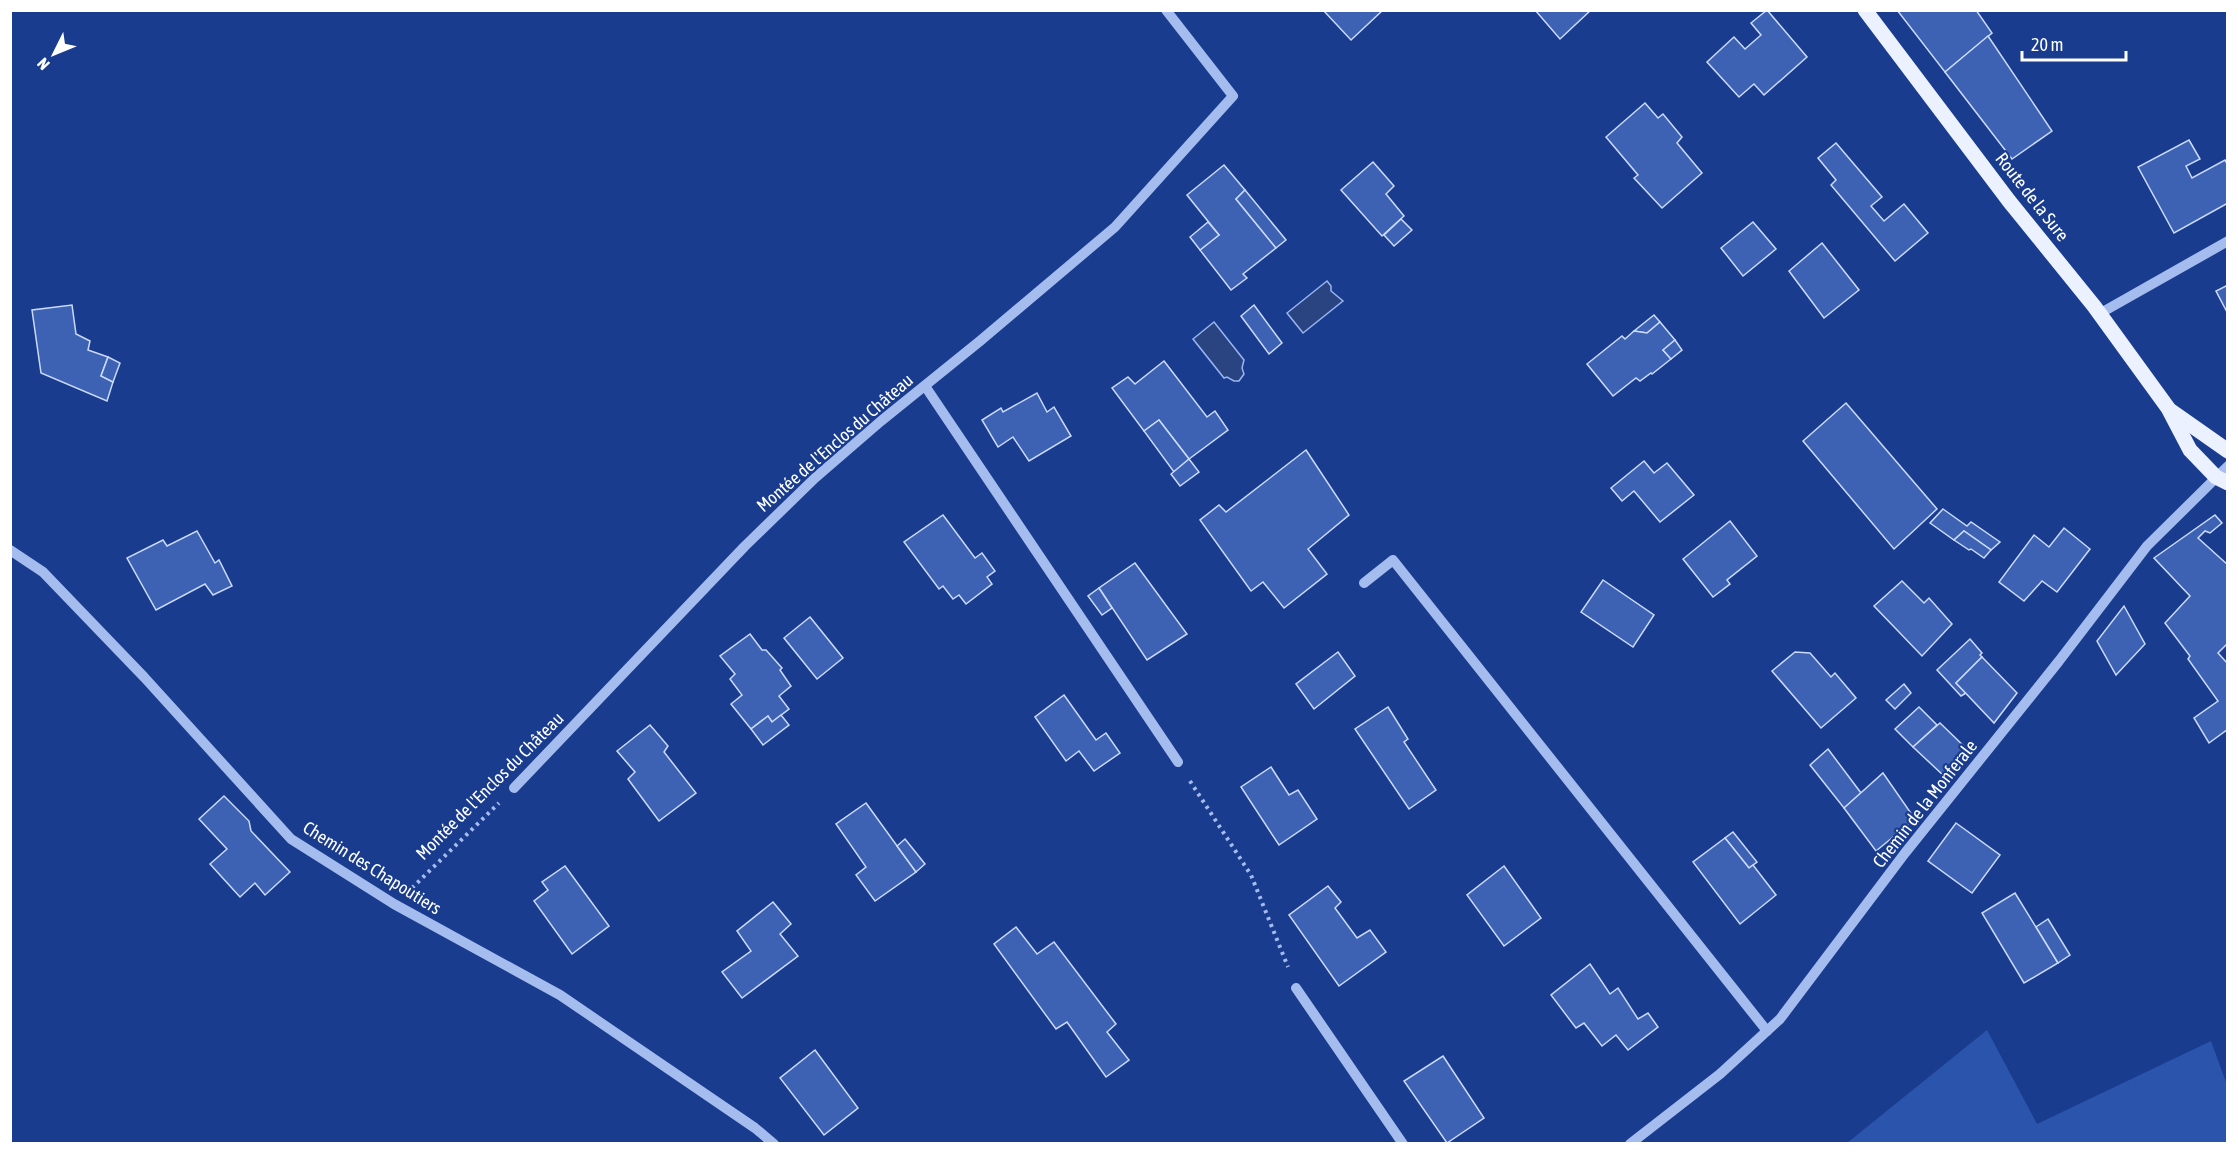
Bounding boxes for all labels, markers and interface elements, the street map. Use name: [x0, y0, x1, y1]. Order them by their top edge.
north arrow: [24, 24, 84, 84]
scale bar: [2022, 24, 2126, 62]
text: 20 m: [2031, 34, 2063, 55]
text: N: [33, 55, 53, 74]
street label: Route de la Sure: [1991, 148, 2073, 245]
street label: Montée de l'Enclos du Château: [752, 369, 917, 516]
street label: Montée de l'Enclos du Château: [412, 708, 568, 864]
street label: Chemin de la Monferale: [1868, 736, 1981, 872]
street label: Chemin des Chapoutiers: [299, 817, 445, 919]

